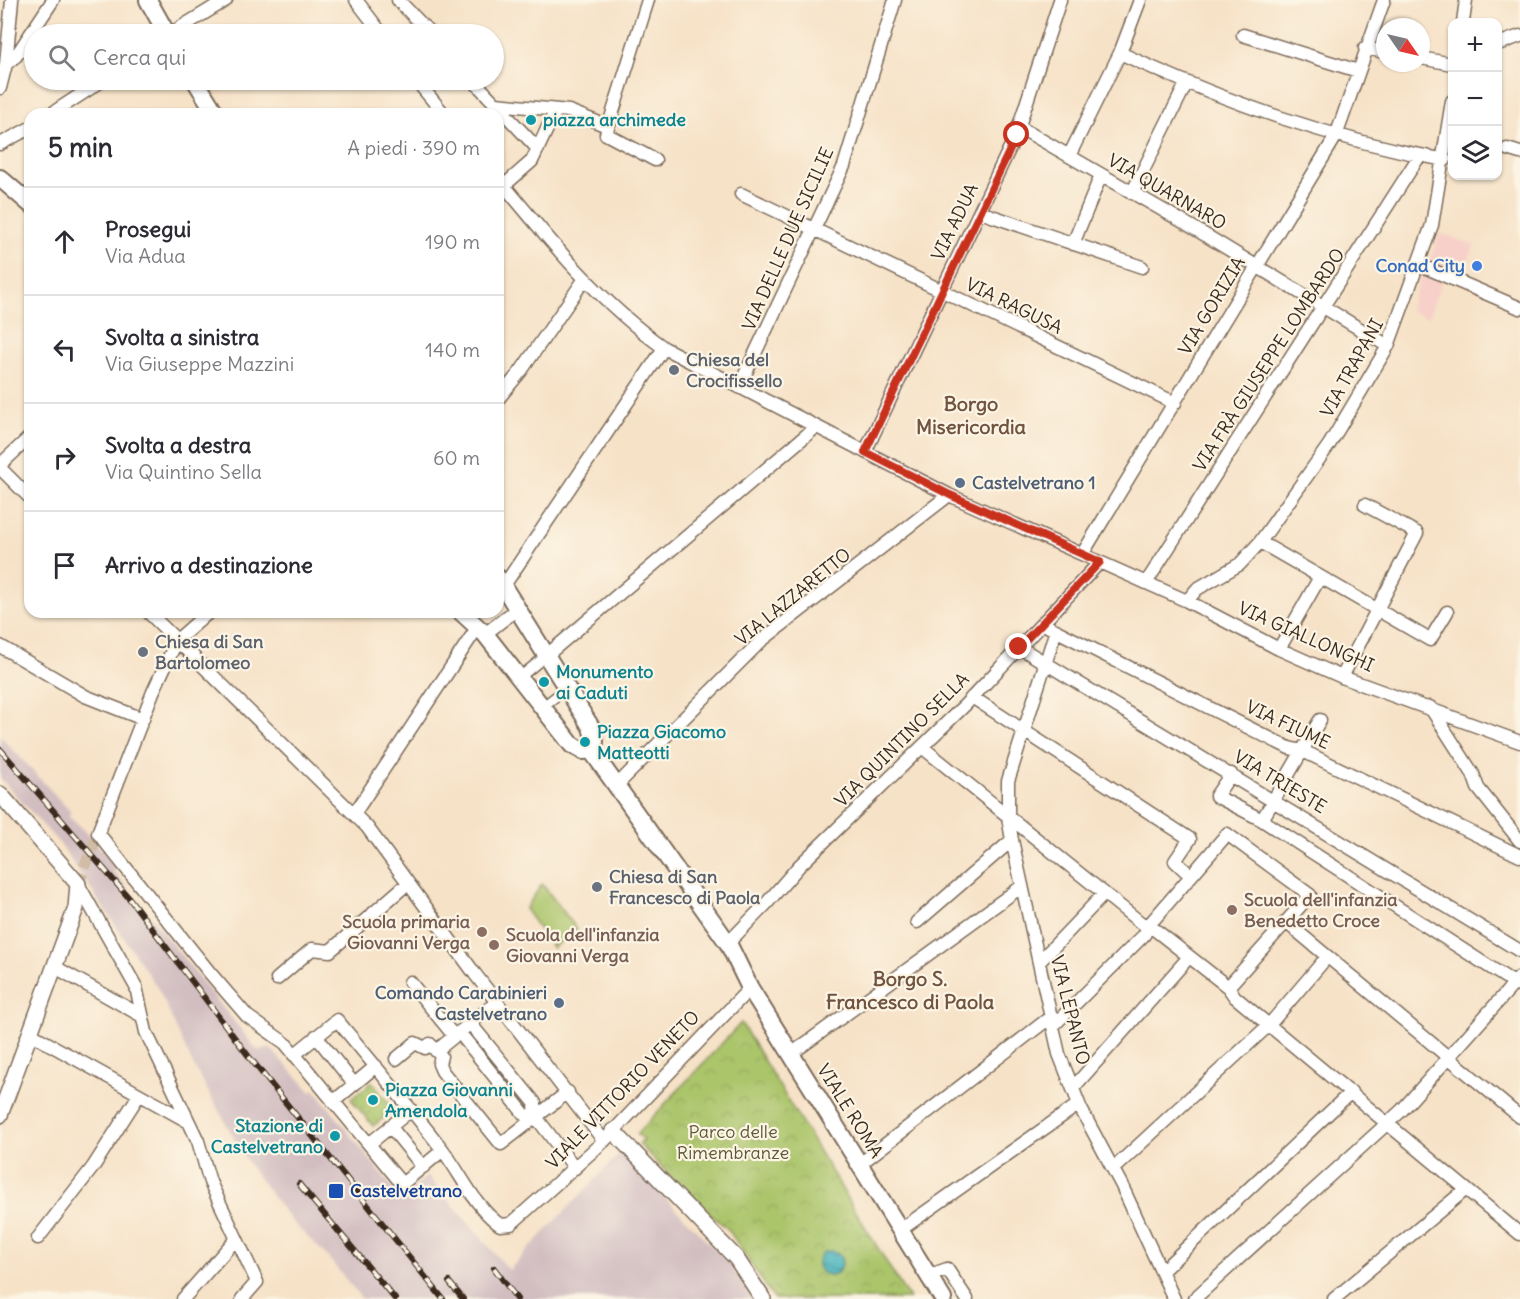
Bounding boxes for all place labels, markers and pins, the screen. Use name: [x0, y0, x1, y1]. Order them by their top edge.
place label: piazza archimede: [543, 108, 686, 131]
marker: piazza archimede: [524, 113, 538, 127]
place label: Conad City: [1376, 254, 1465, 277]
marker: Conad City: [1470, 259, 1484, 273]
place label: Chiesa del Crocifissello: [686, 348, 782, 392]
marker: Chiesa del Crocifissello: [667, 363, 681, 377]
place label: Castelvetrano 1: [972, 471, 1096, 494]
marker: Castelvetrano 1: [953, 476, 967, 490]
place label: Chiesa di San Bartolomeo: [155, 630, 264, 674]
marker: Chiesa di San Bartolomeo: [136, 645, 150, 659]
place label: Monumento ai Caduti: [556, 660, 653, 704]
marker: Monumento ai Caduti: [537, 675, 551, 689]
place label: Piazza Giacomo Matteotti: [597, 720, 726, 764]
marker: Piazza Giacomo Matteotti: [578, 735, 592, 749]
place label: Chiesa di San Francesco di Paola: [609, 865, 760, 909]
marker: Chiesa di San Francesco di Paola: [590, 880, 604, 894]
place label: Scuola dell'infanzia Benedetto Croce: [1244, 888, 1398, 932]
marker: Scuola dell'infanzia Benedetto Croce: [1225, 903, 1239, 917]
place label: Scuola primaria Giovanni Verga: [342, 910, 470, 954]
place label: Scuola dell'infanzia Giovanni Verga: [506, 923, 660, 967]
marker: Scuola primaria Giovanni Verga: [475, 925, 489, 939]
marker: Scuola dell'infanzia Giovanni Verga: [487, 938, 501, 952]
place label: Comando Carabinieri Castelvetrano: [375, 981, 547, 1025]
marker: Comando Carabinieri Castelvetrano: [552, 996, 566, 1010]
place label: Piazza Giovanni Amendola: [385, 1078, 513, 1122]
marker: Piazza Giovanni Amendola: [366, 1093, 380, 1107]
place label: Stazione di Castelvetrano: [211, 1114, 323, 1158]
marker: Stazione di Castelvetrano: [328, 1129, 342, 1143]
place label: Castelvetrano: [350, 1179, 462, 1202]
marker: Castelvetrano: [327, 1182, 345, 1200]

